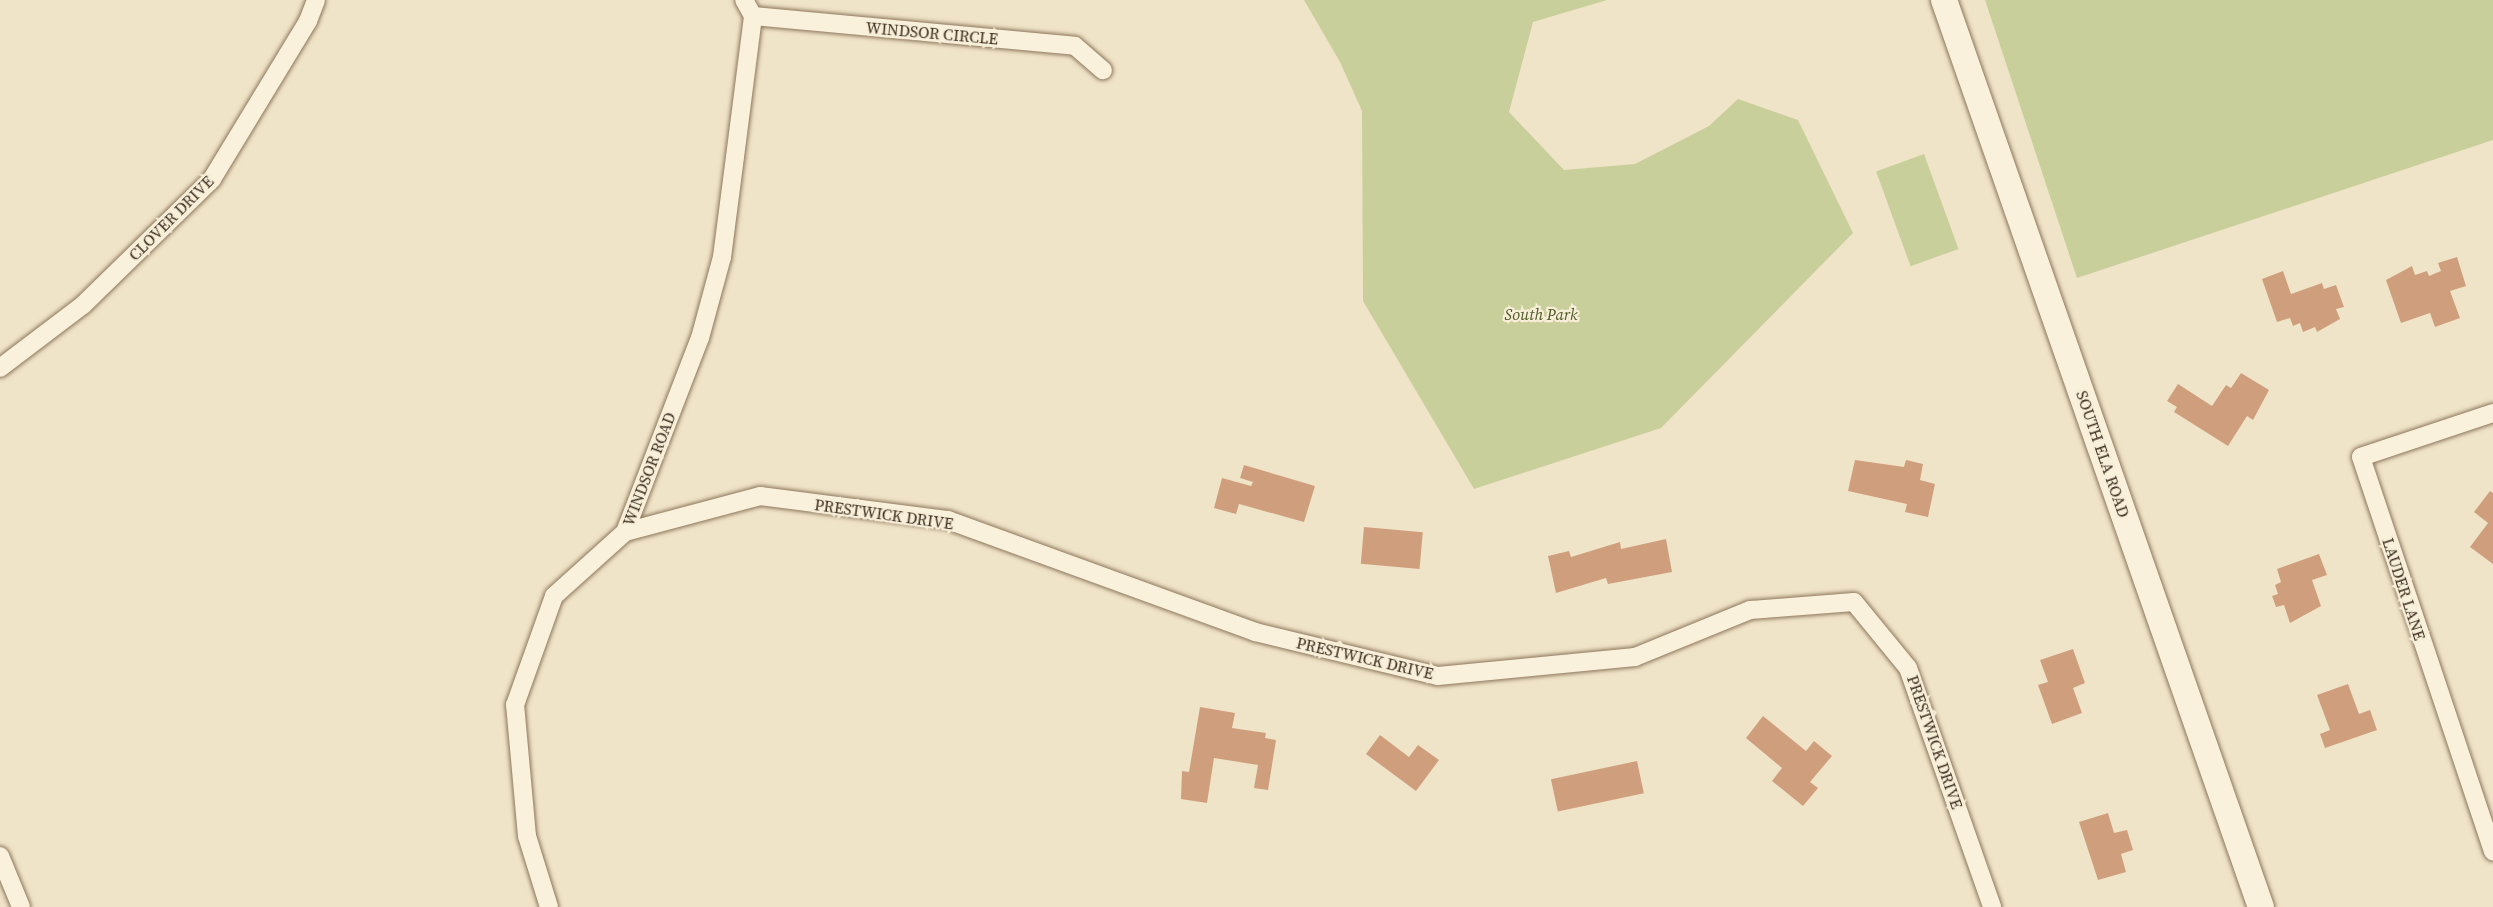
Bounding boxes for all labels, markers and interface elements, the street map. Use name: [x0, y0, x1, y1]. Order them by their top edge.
street label: WINDSOR CIRCLE: [865, 18, 999, 48]
street label: CLOVER DRIVE: [125, 172, 217, 264]
park label: South Park: [1504, 304, 1578, 324]
street label: SOUTH ELA ROAD: [2072, 388, 2134, 520]
street label: WINDSOR ROAD: [619, 409, 679, 529]
street label: PRESTWICK DRIVE: [813, 495, 955, 533]
street label: LAUDER LANE: [2378, 535, 2430, 643]
street label: PRESTWICK DRIVE: [1295, 633, 1435, 683]
street label: PRESTWICK DRIVE: [1903, 673, 1967, 811]

